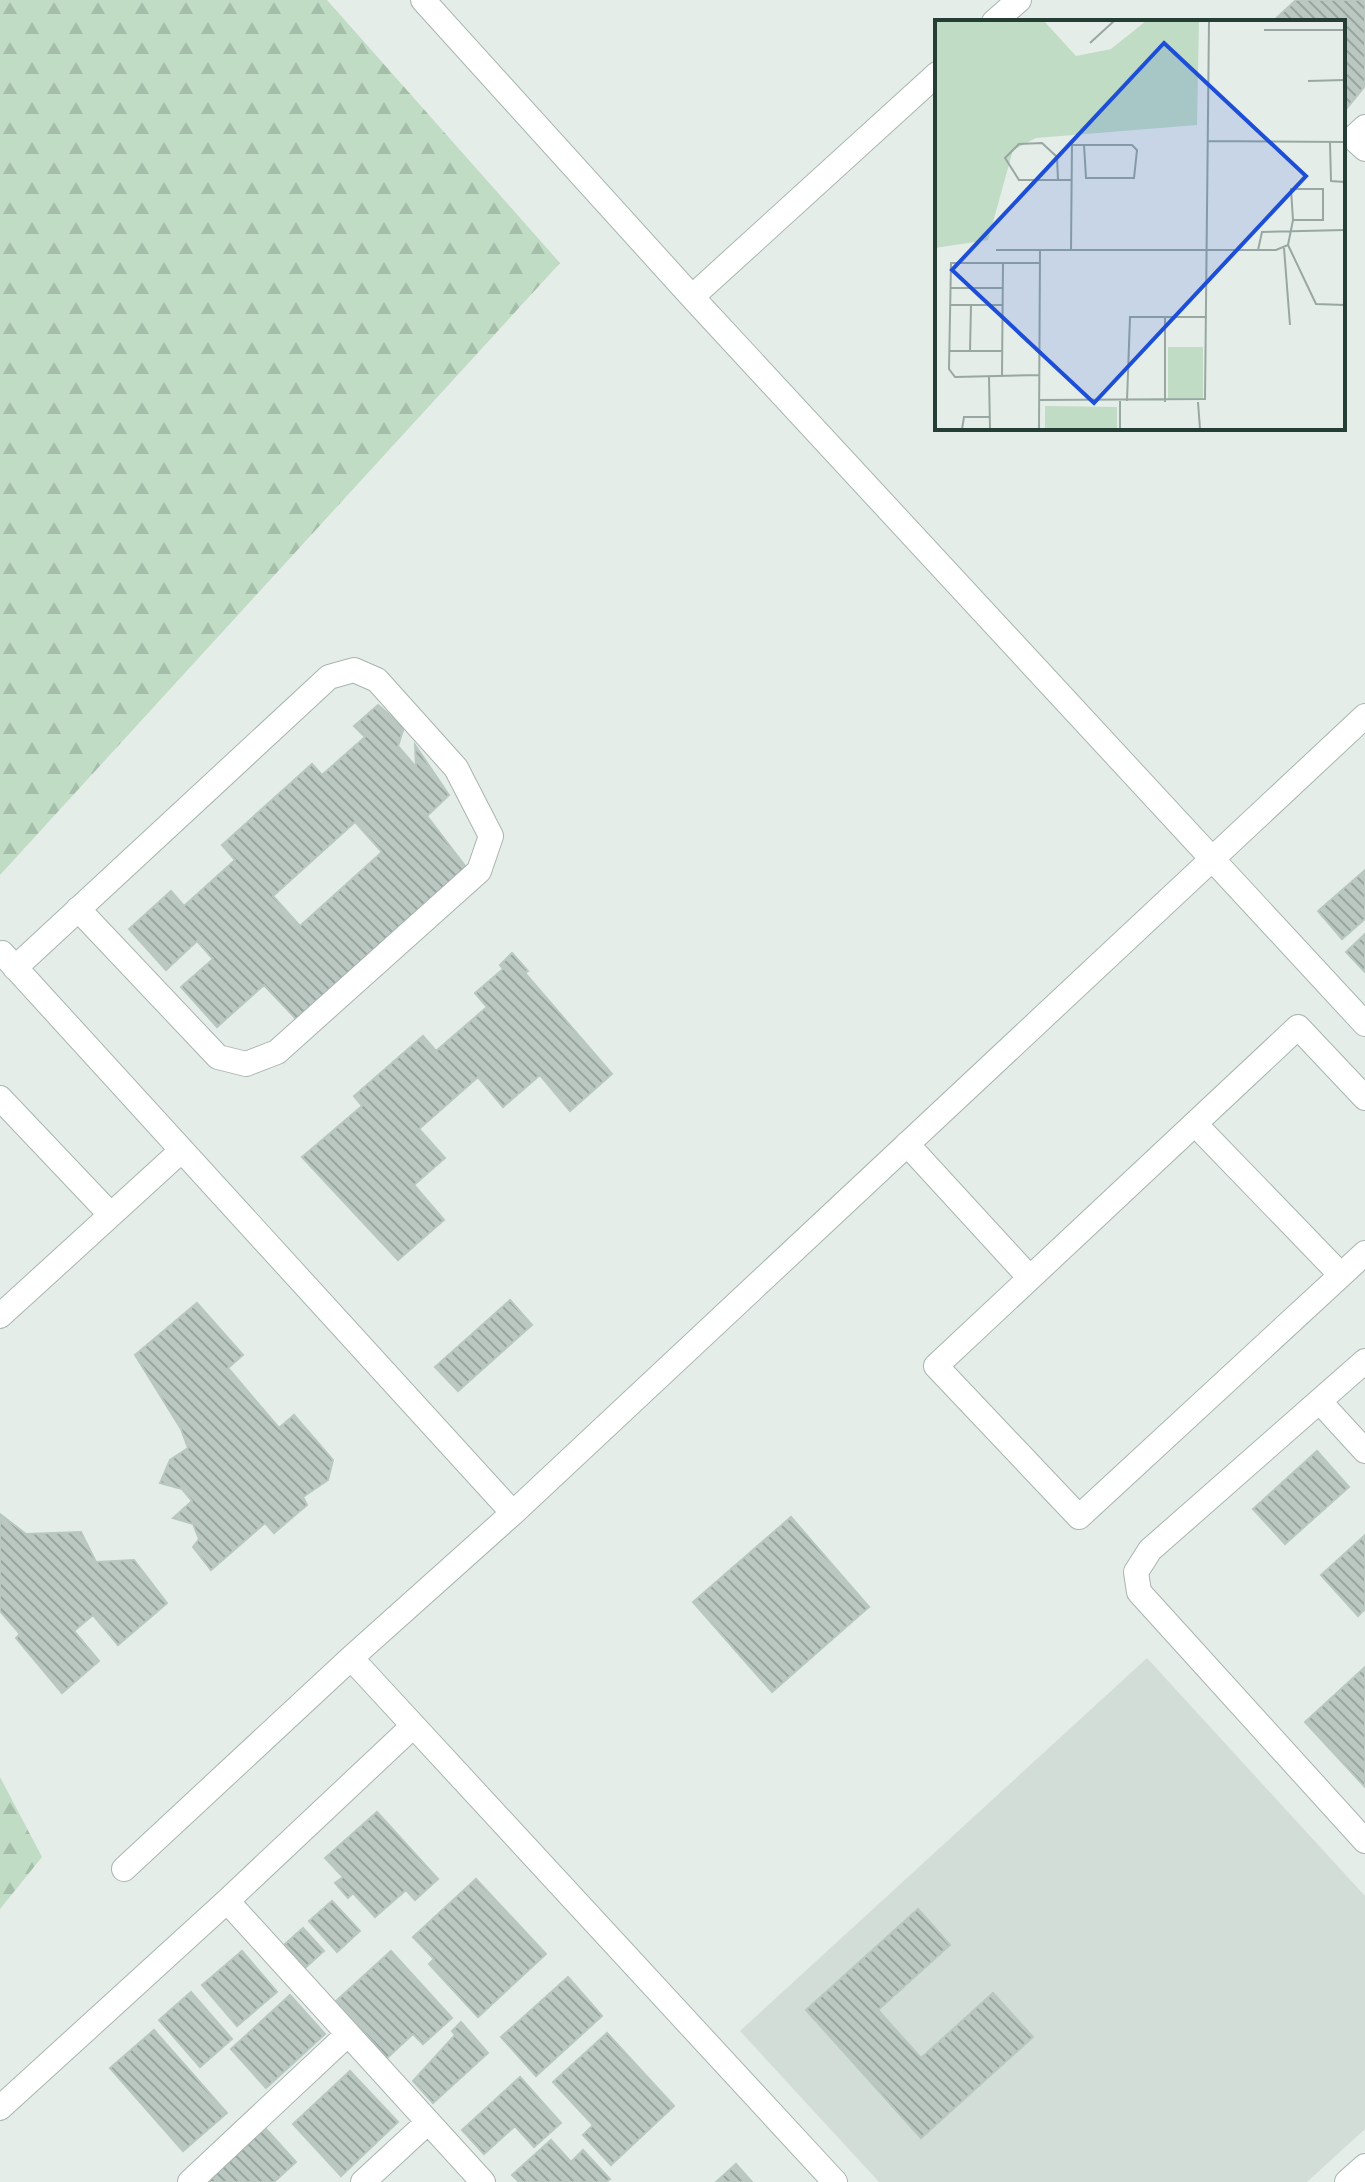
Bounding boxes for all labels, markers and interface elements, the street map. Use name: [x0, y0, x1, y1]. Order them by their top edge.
inset map: [935, 20, 1345, 430]

